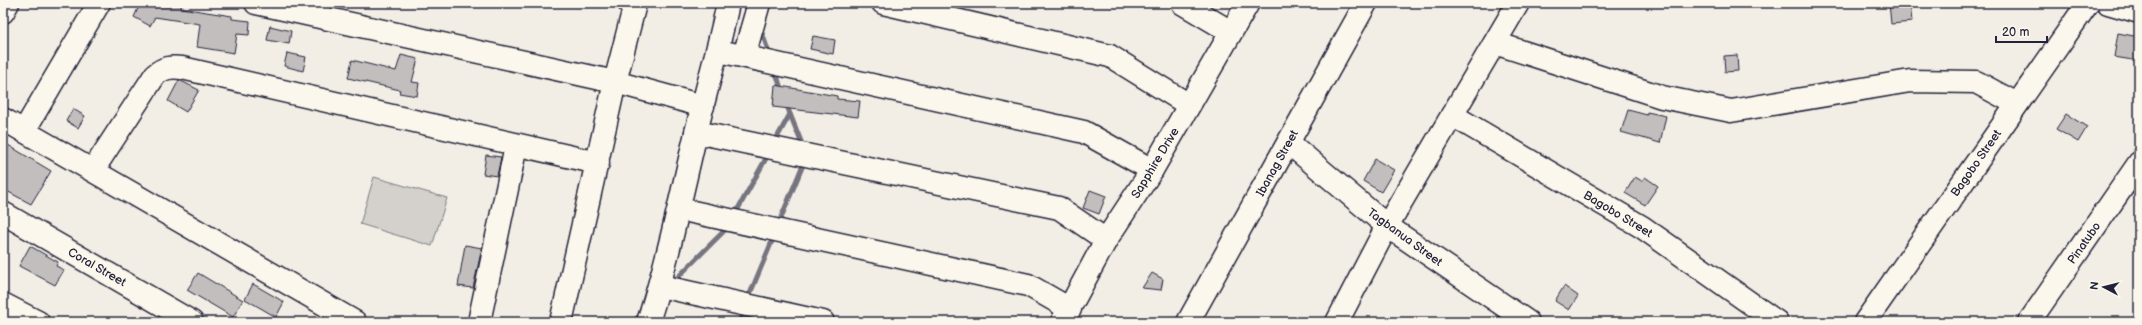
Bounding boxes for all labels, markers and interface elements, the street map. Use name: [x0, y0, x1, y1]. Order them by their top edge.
scale bar: [1996, 18, 2047, 44]
text: 20 m: [2002, 25, 2029, 40]
street label: Sapphire Drive: [1128, 125, 1182, 201]
street label: Ibanag Street: [1253, 127, 1302, 199]
street label: Bagobo Street: [1948, 127, 2005, 200]
street label: Bagobo Street: [1580, 188, 1655, 241]
street label: Tagbanua Street: [1364, 205, 1446, 270]
street label: Pinatubo: [2065, 219, 2104, 267]
street label: Coral Street: [65, 245, 129, 290]
north arrow: [2084, 267, 2124, 307]
text: N: [2088, 281, 2102, 291]

